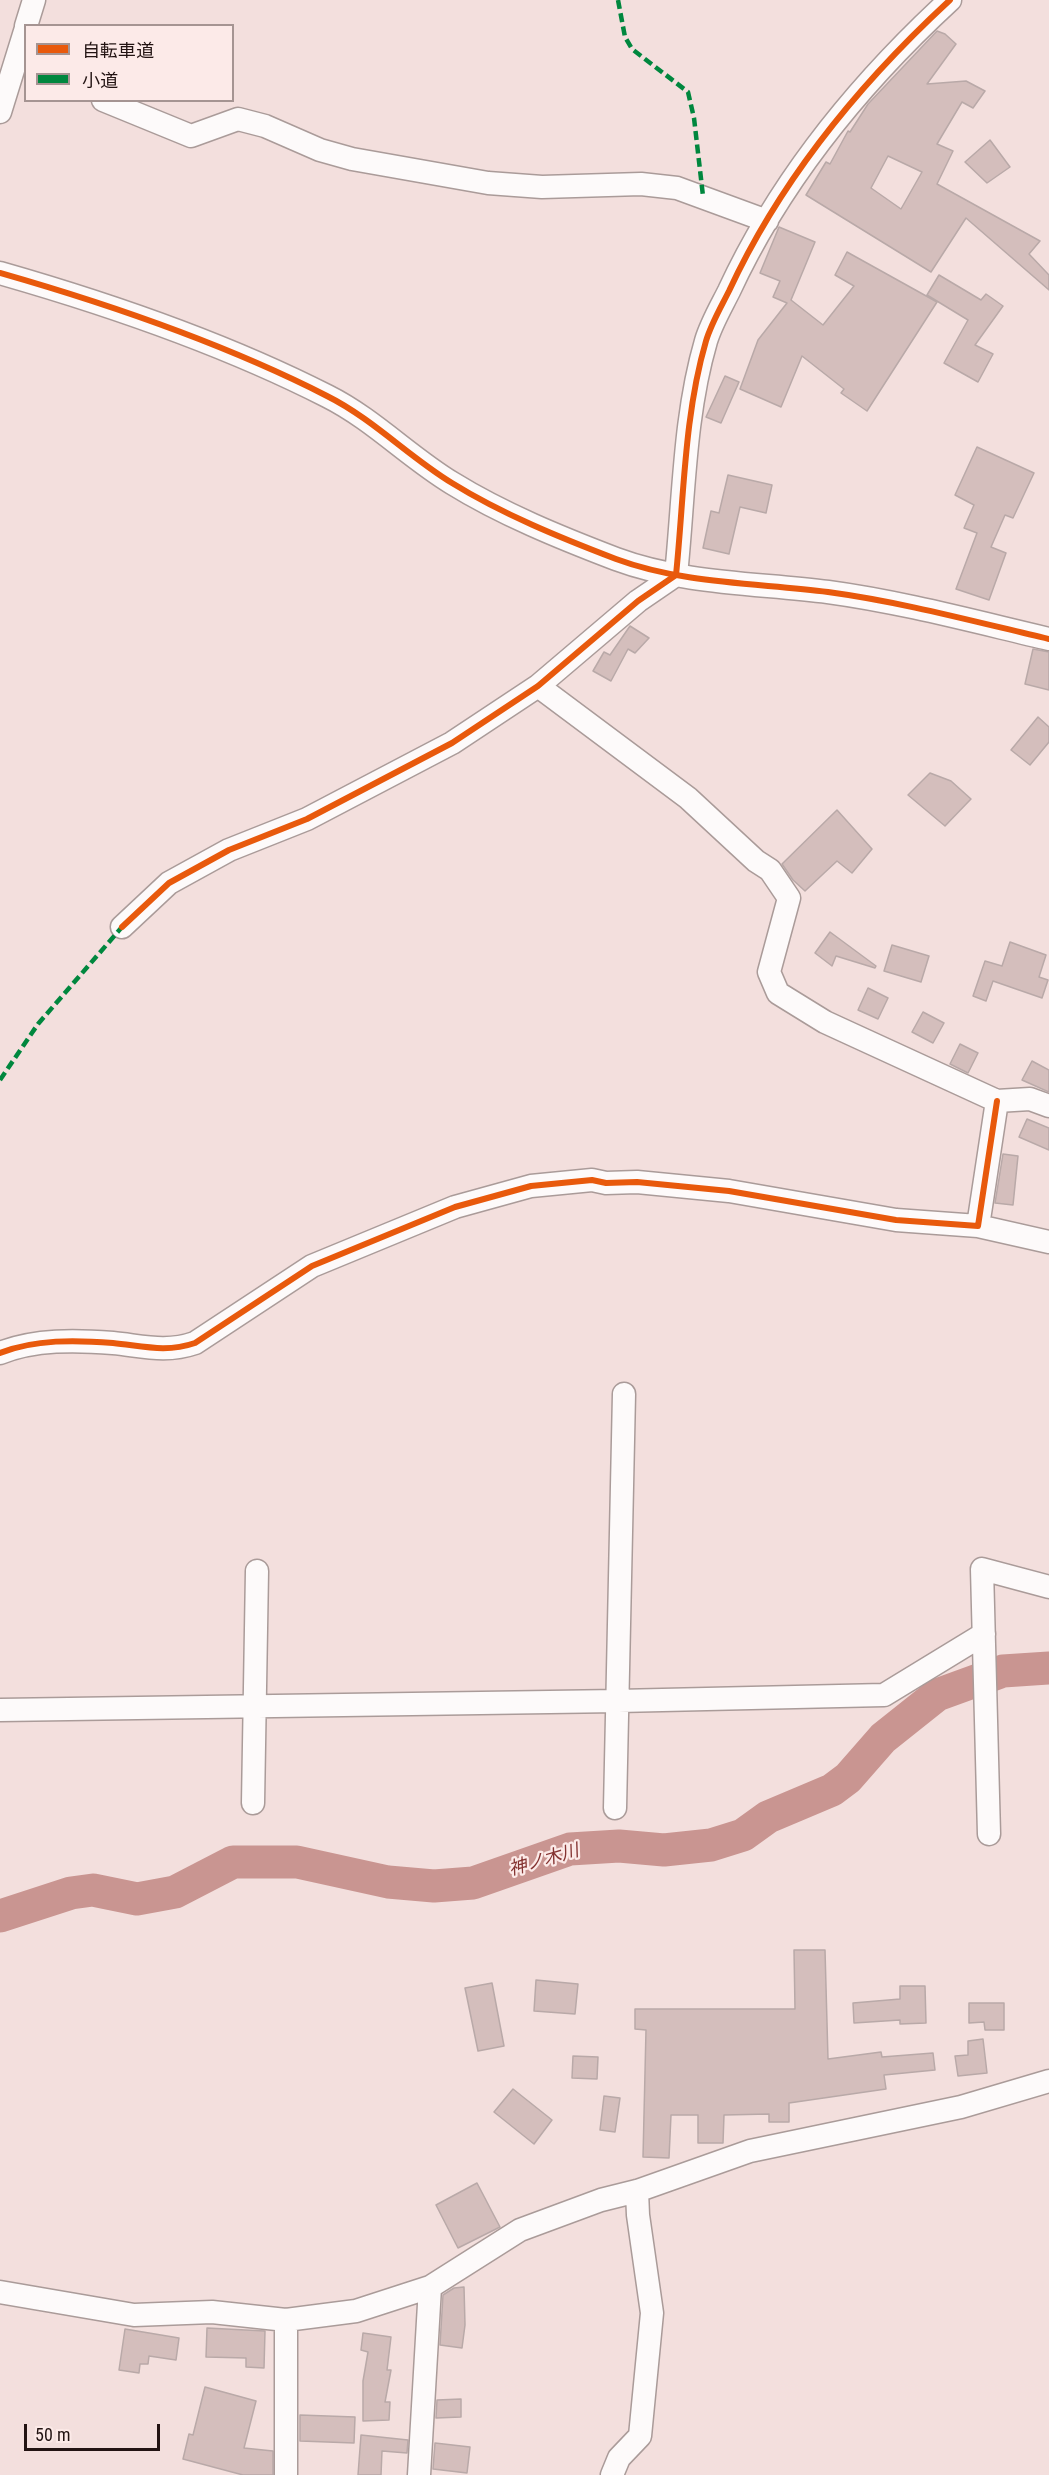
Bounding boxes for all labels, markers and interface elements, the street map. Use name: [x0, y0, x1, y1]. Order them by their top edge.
legend: [24, 24, 234, 102]
text: 自転車道: [82, 40, 154, 61]
text: 小道: [82, 70, 118, 91]
water label: 神ノ木川: [506, 1841, 582, 1881]
scale bar: [27, 2412, 164, 2450]
text: 50 m: [35, 2424, 70, 2445]

